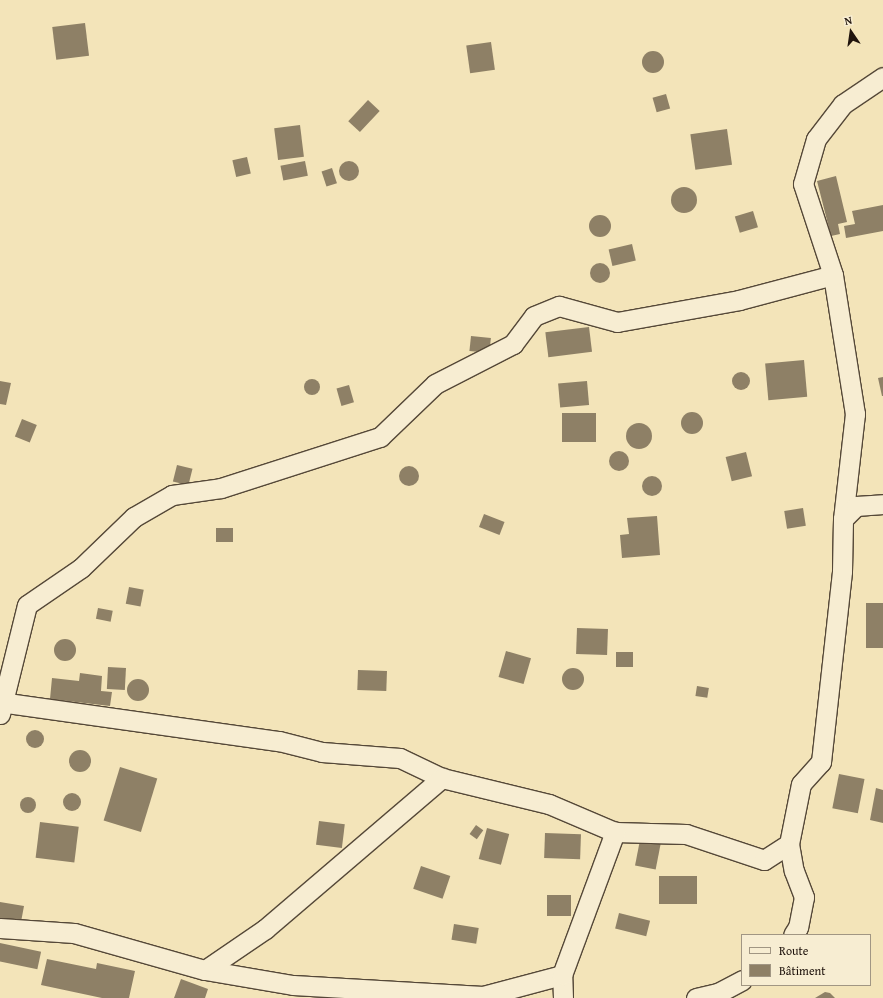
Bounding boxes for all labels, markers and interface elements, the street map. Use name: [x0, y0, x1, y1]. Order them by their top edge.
north arrow: [831, 12, 871, 52]
text: N: [843, 12, 854, 29]
legend: [741, 934, 871, 986]
text: Route: [779, 942, 808, 959]
text: Bâtiment: [779, 962, 826, 979]

